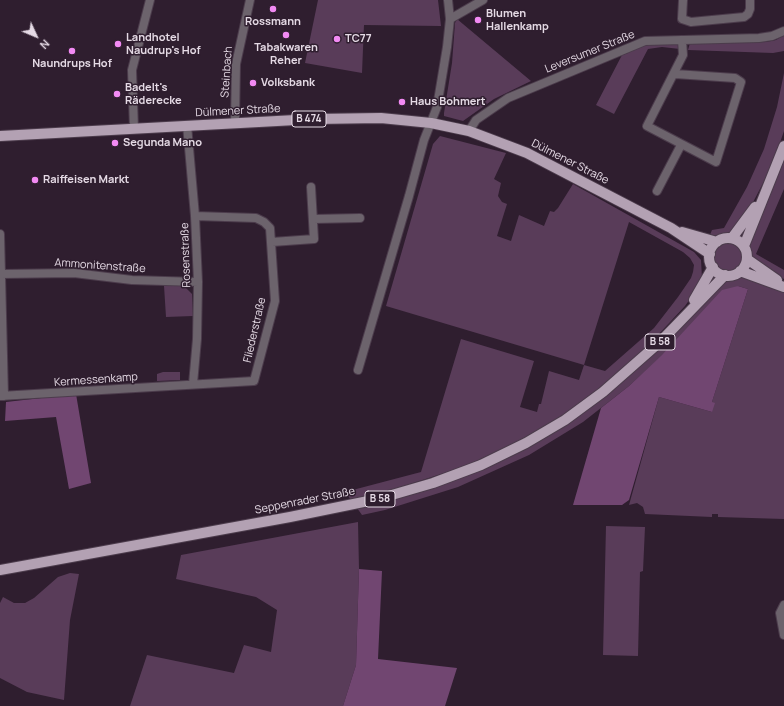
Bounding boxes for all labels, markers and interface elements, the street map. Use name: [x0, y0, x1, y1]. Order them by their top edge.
marker: Rossmann: [268, 4, 278, 14]
place label: Blumen Hallenkamp: [486, 7, 549, 33]
place label: Rossmann: [245, 15, 301, 29]
marker: Blumen Hallenkamp: [473, 15, 483, 25]
north arrow: [16, 16, 56, 56]
street label: Leversumer Straße: [543, 28, 637, 76]
marker: Tabakwaren Reher: [281, 30, 291, 40]
place label: Landhotel Naudrup's Hof: [126, 31, 201, 57]
place label: TC77: [345, 32, 372, 46]
marker: TC77: [332, 34, 342, 44]
text: N: [37, 37, 53, 53]
marker: Landhotel Naudrup's Hof: [113, 39, 123, 49]
place label: Tabakwaren Reher: [254, 41, 318, 67]
marker: Naundrups Hof: [67, 46, 77, 56]
street label: Steinbach: [219, 46, 235, 98]
place label: Naundrups Hof: [32, 57, 112, 71]
place label: Volksbank: [261, 76, 315, 90]
marker: Volksbank: [248, 78, 258, 88]
place label: Badelt's Räderecke: [125, 81, 182, 107]
marker: Badelt's Räderecke: [112, 89, 122, 99]
place label: Haus Bohmert: [410, 95, 486, 109]
marker: Haus Bohmert: [397, 97, 407, 107]
street label: Dülmener Straße: [195, 102, 281, 120]
road number: B 474: [292, 111, 326, 127]
place label: Segunda Mano: [123, 136, 202, 150]
street label: Dülmener Straße: [529, 137, 611, 187]
marker: Segunda Mano: [110, 138, 120, 148]
place label: Raiffeisen Markt: [43, 173, 129, 187]
marker: Raiffeisen Markt: [30, 175, 40, 185]
street label: Rosenstraße: [178, 222, 194, 288]
street label: Ammonitenstraße: [54, 256, 146, 276]
street label: Fliederstraße: [241, 296, 269, 364]
road number: B 58: [645, 334, 675, 350]
street label: Kermessenkamp: [54, 370, 138, 390]
street label: Seppenrader Straße: [254, 485, 356, 517]
road number: B 58: [365, 491, 395, 507]

